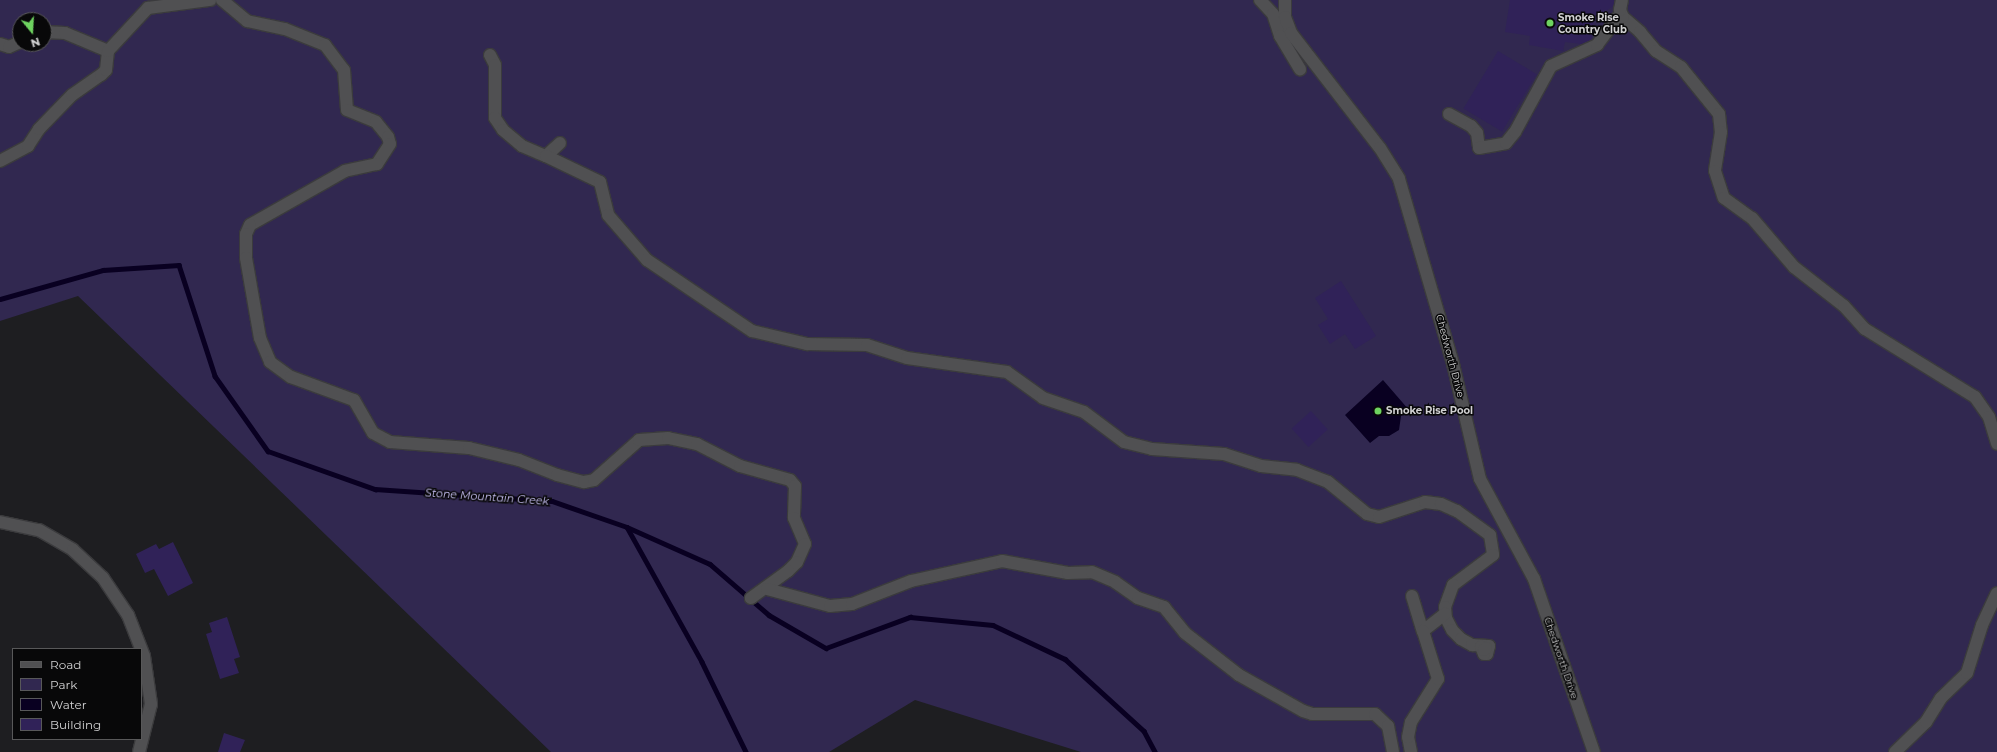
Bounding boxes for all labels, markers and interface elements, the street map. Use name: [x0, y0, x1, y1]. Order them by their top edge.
place label: Smoke Rise Country Club: [1558, 11, 1627, 34]
north arrow: [12, 12, 52, 52]
marker: Smoke Rise Country Club: [1545, 18, 1555, 28]
text: N: [29, 34, 42, 50]
street label: Chedworth Drive: [1433, 313, 1467, 399]
place label: Smoke Rise Pool: [1386, 405, 1473, 417]
marker: Smoke Rise Pool: [1373, 406, 1383, 416]
water label: Stone Mountain Creek: [425, 486, 549, 508]
street label: Chedworth Drive: [1541, 616, 1581, 700]
legend: [12, 648, 142, 740]
text: Road: [50, 657, 81, 672]
text: Park: [50, 677, 77, 692]
text: Water: [50, 697, 86, 712]
text: Building: [50, 717, 101, 732]

